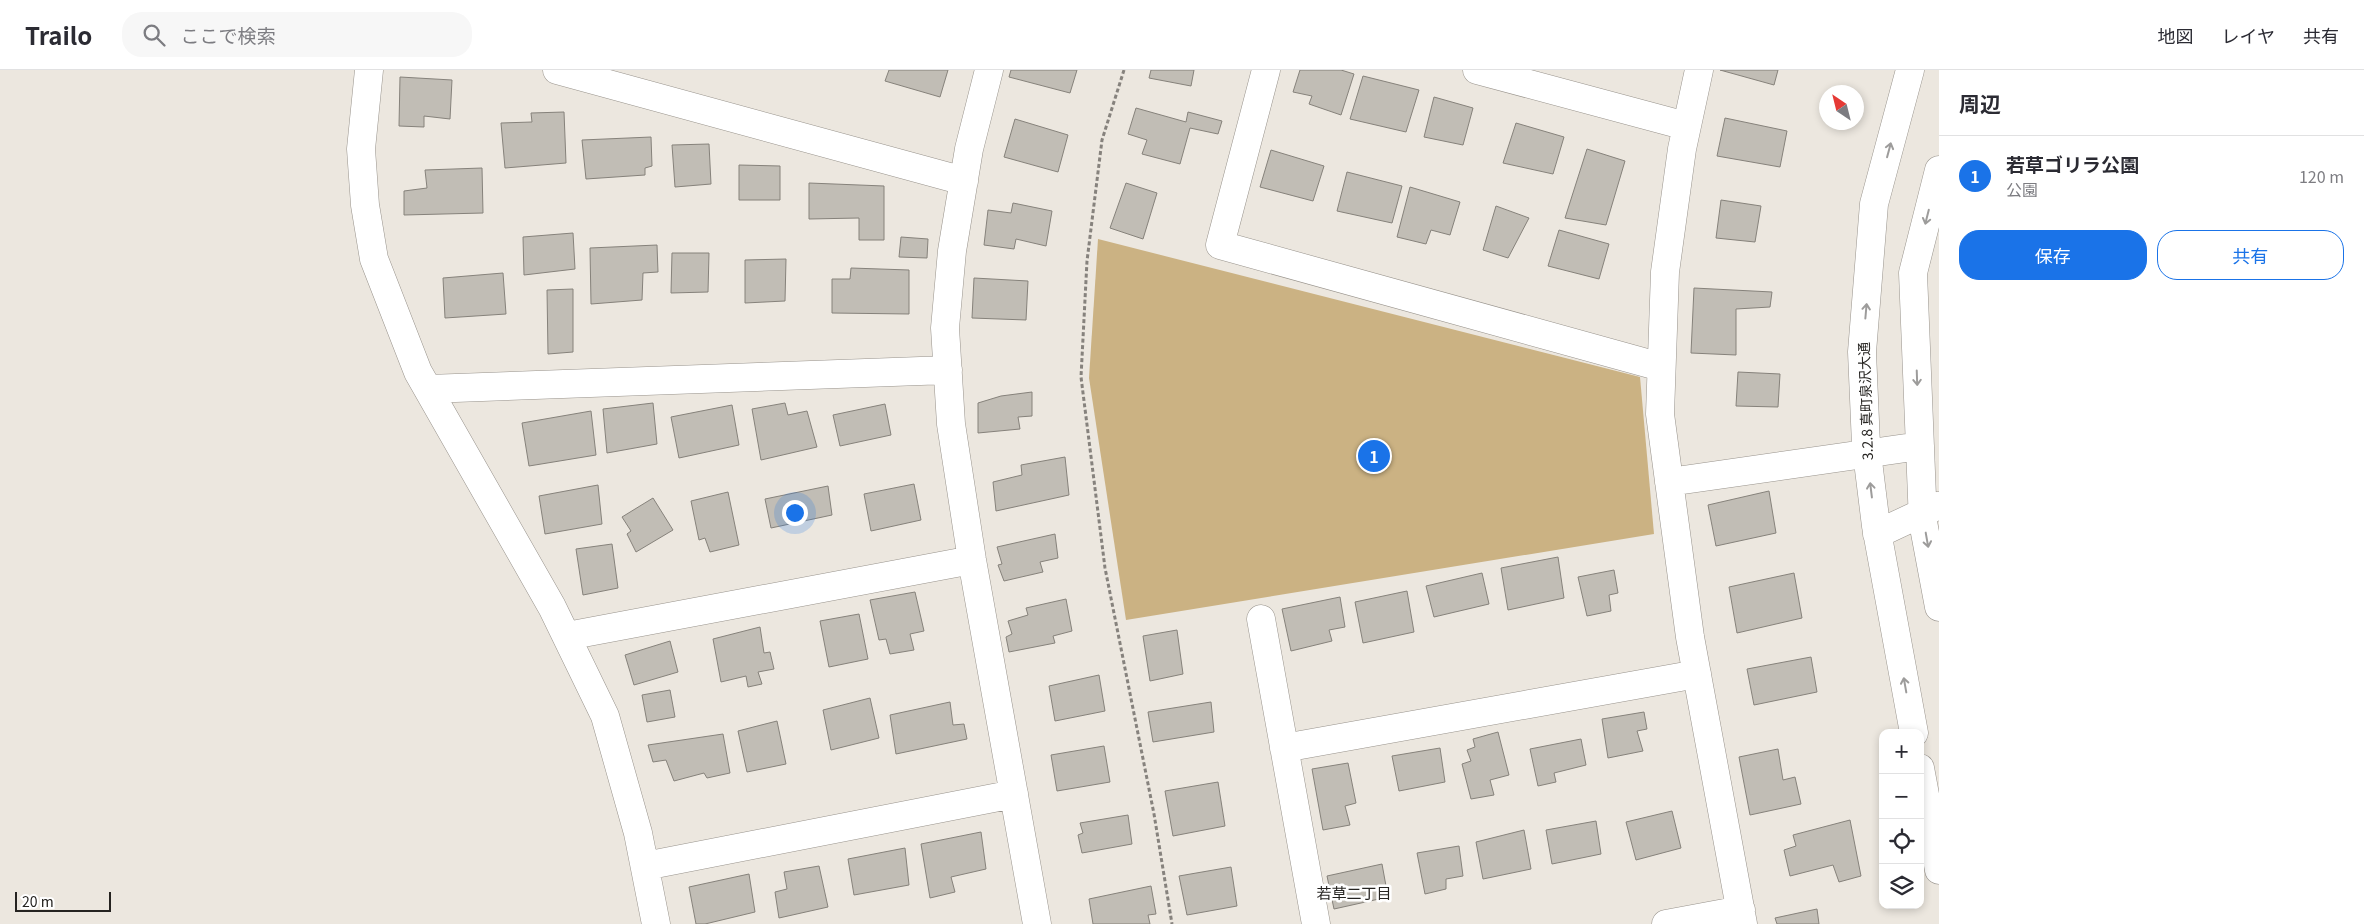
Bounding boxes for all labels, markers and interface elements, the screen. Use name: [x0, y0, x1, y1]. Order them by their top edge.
search box: [122, 12, 472, 57]
text: Trailo: [25, 17, 92, 52]
icon: search: [140, 21, 168, 49]
text: ここで検索: [180, 21, 275, 48]
text: 地図: [2158, 22, 2194, 48]
text: レイヤ: [2222, 22, 2275, 48]
text: 共有: [2303, 22, 2339, 48]
north arrow: [1819, 85, 1864, 130]
text: 周辺: [1959, 88, 2001, 118]
one-way arrow: [1884, 143, 1894, 159]
text: 若草ゴリラ公園: [2006, 150, 2139, 177]
text: 1: [1970, 164, 1980, 188]
text: 120 m: [2299, 164, 2344, 188]
text: 公園: [2006, 177, 2038, 201]
one-way arrow: [1922, 209, 1931, 225]
button: 保存: [1959, 230, 2147, 280]
button: 共有: [2157, 230, 2344, 280]
one-way arrow: [1861, 303, 1870, 319]
street label: 3.2.8 真町泉沢大通: [1853, 342, 1877, 460]
one-way arrow: [1913, 369, 1922, 385]
pin: 1: [1358, 437, 1390, 475]
one-way arrow: [1866, 483, 1876, 499]
your location: [782, 500, 808, 526]
one-way arrow: [1922, 531, 1932, 547]
one-way arrow: [1900, 677, 1909, 693]
map controls: [1879, 729, 1924, 909]
button: +: [1879, 729, 1924, 774]
button: −: [1879, 774, 1924, 819]
button: locate: [1879, 819, 1924, 864]
button: layers: [1879, 864, 1924, 909]
district label: 若草二丁目: [1316, 882, 1392, 903]
scale bar: [15, 889, 111, 912]
text: 20 m: [22, 891, 54, 911]

